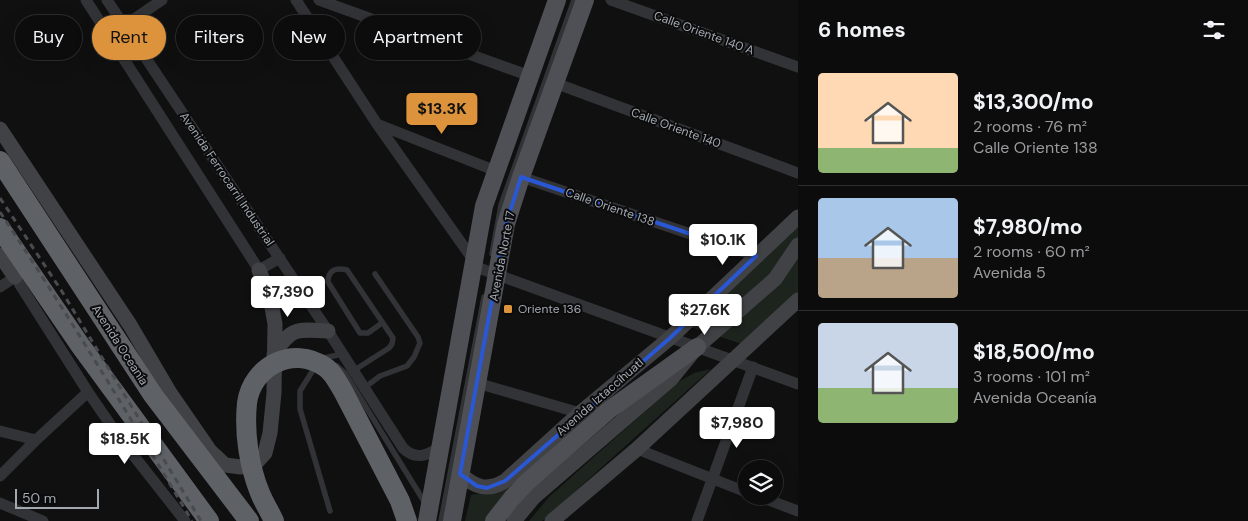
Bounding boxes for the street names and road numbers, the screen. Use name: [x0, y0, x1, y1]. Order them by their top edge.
street label: Calle Oriente 140 A: [652, 7, 756, 59]
street label: Calle Oriente 140: [629, 104, 723, 152]
street label: Avenida Ferrocarril Industrial: [176, 109, 278, 249]
street label: Calle Oriente 138: [563, 184, 657, 230]
street label: Avenida Norte 17: [485, 209, 519, 303]
street label: Avenida Oceanía: [88, 302, 152, 388]
street label: Avenida Iztaccíhuatl: [553, 355, 647, 439]

